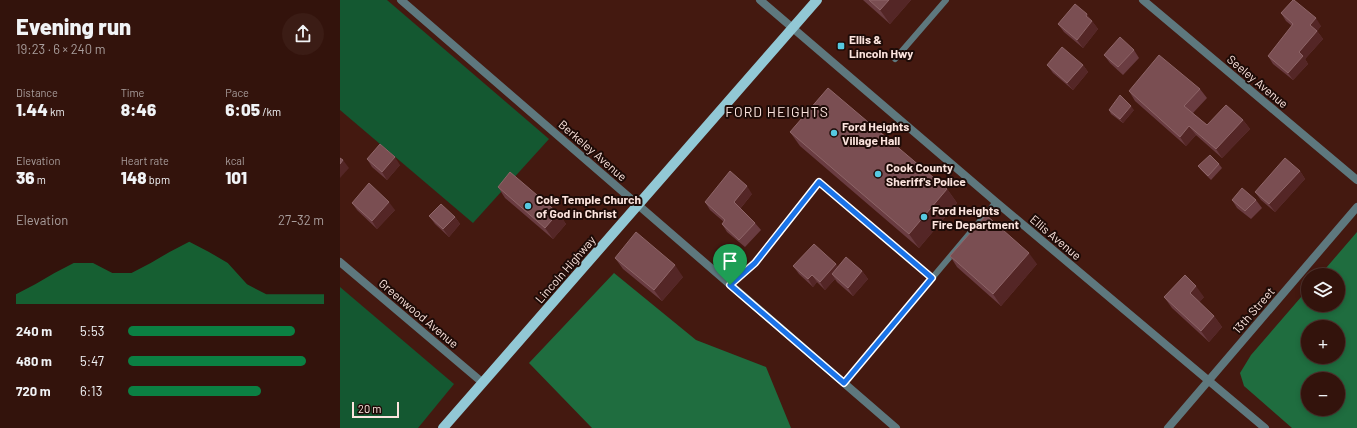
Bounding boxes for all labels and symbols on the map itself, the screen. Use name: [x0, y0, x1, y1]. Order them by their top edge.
place label: Ellis & Lincoln Hwy: [849, 32, 913, 60]
marker: Ellis & Lincoln Hwy: [836, 41, 846, 51]
street label: Seeley Avenue: [1225, 52, 1291, 110]
district label: FORD HEIGHTS: [725, 103, 829, 120]
street label: Berkeley Avenue: [556, 117, 630, 183]
place label: Ford Heights Village Hall: [842, 119, 909, 147]
marker: Ford Heights Village Hall: [829, 128, 839, 138]
place label: Cook County Sheriff's Police: [886, 160, 966, 188]
marker: Cook County Sheriff's Police: [873, 169, 883, 179]
place label: Cole Temple Church of God in Christ: [536, 192, 641, 220]
marker: Cole Temple Church of God in Christ: [523, 201, 533, 211]
place label: Ford Heights Fire Department: [932, 203, 1020, 231]
marker: Ford Heights Fire Department: [919, 212, 929, 222]
street label: Ellis Avenue: [1028, 212, 1084, 262]
street label: Lincoln Highway: [532, 232, 598, 305]
pin: [713, 244, 747, 285]
street label: Greenwood Avenue: [376, 276, 462, 350]
street label: 13th Street: [1229, 284, 1277, 336]
scale bar: [352, 400, 399, 419]

